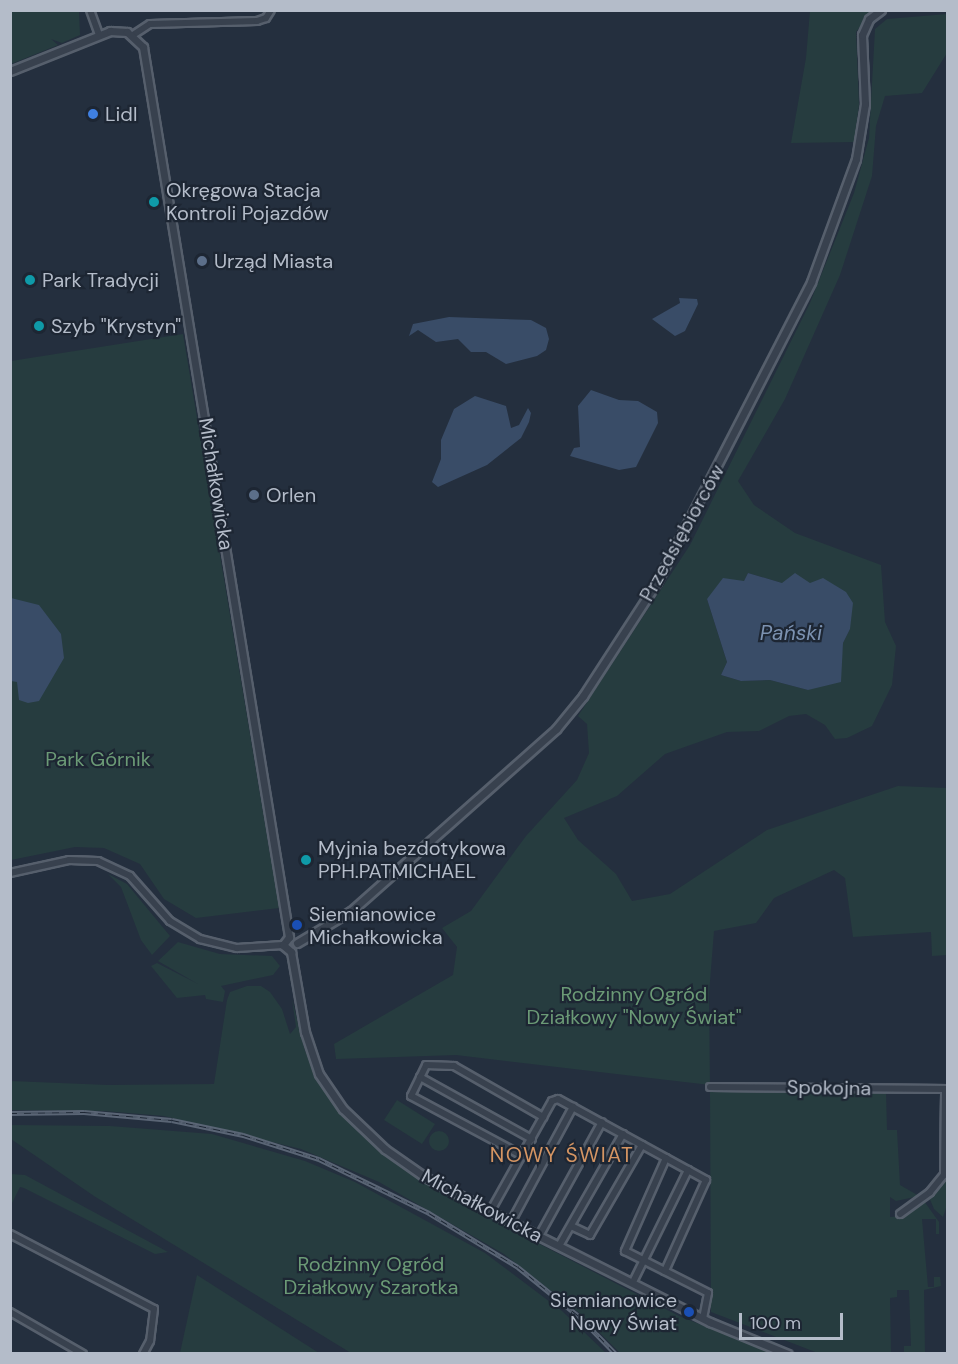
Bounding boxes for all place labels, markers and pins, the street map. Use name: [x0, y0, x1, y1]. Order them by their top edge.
place label: Lidl: [105, 102, 137, 126]
marker: Lidl: [86, 107, 100, 121]
place label: Okręgowa Stacja Kontroli Pojazdów: [166, 178, 329, 225]
marker: Okręgowa Stacja Kontroli Pojazdów: [147, 195, 161, 209]
place label: Urząd Miasta: [214, 249, 333, 273]
marker: Urząd Miasta: [195, 254, 209, 268]
place label: Park Tradycji: [42, 268, 159, 292]
marker: Park Tradycji: [23, 273, 37, 287]
place label: Szyb "Krystyn": [51, 314, 181, 338]
marker: Szyb "Krystyn": [32, 319, 46, 333]
place label: Orlen: [266, 483, 316, 507]
marker: Orlen: [247, 488, 261, 502]
place label: Myjnia bezdotykowa PPH.PATMICHAEL: [318, 837, 506, 884]
marker: Myjnia bezdotykowa PPH.PATMICHAEL: [299, 853, 313, 867]
place label: Siemianowice Michałkowicka: [309, 902, 443, 949]
marker: Siemianowice Michałkowicka: [290, 918, 304, 932]
place label: Siemianowice Nowy Świat: [550, 1288, 677, 1335]
marker: Siemianowice Nowy Świat: [682, 1305, 696, 1319]

